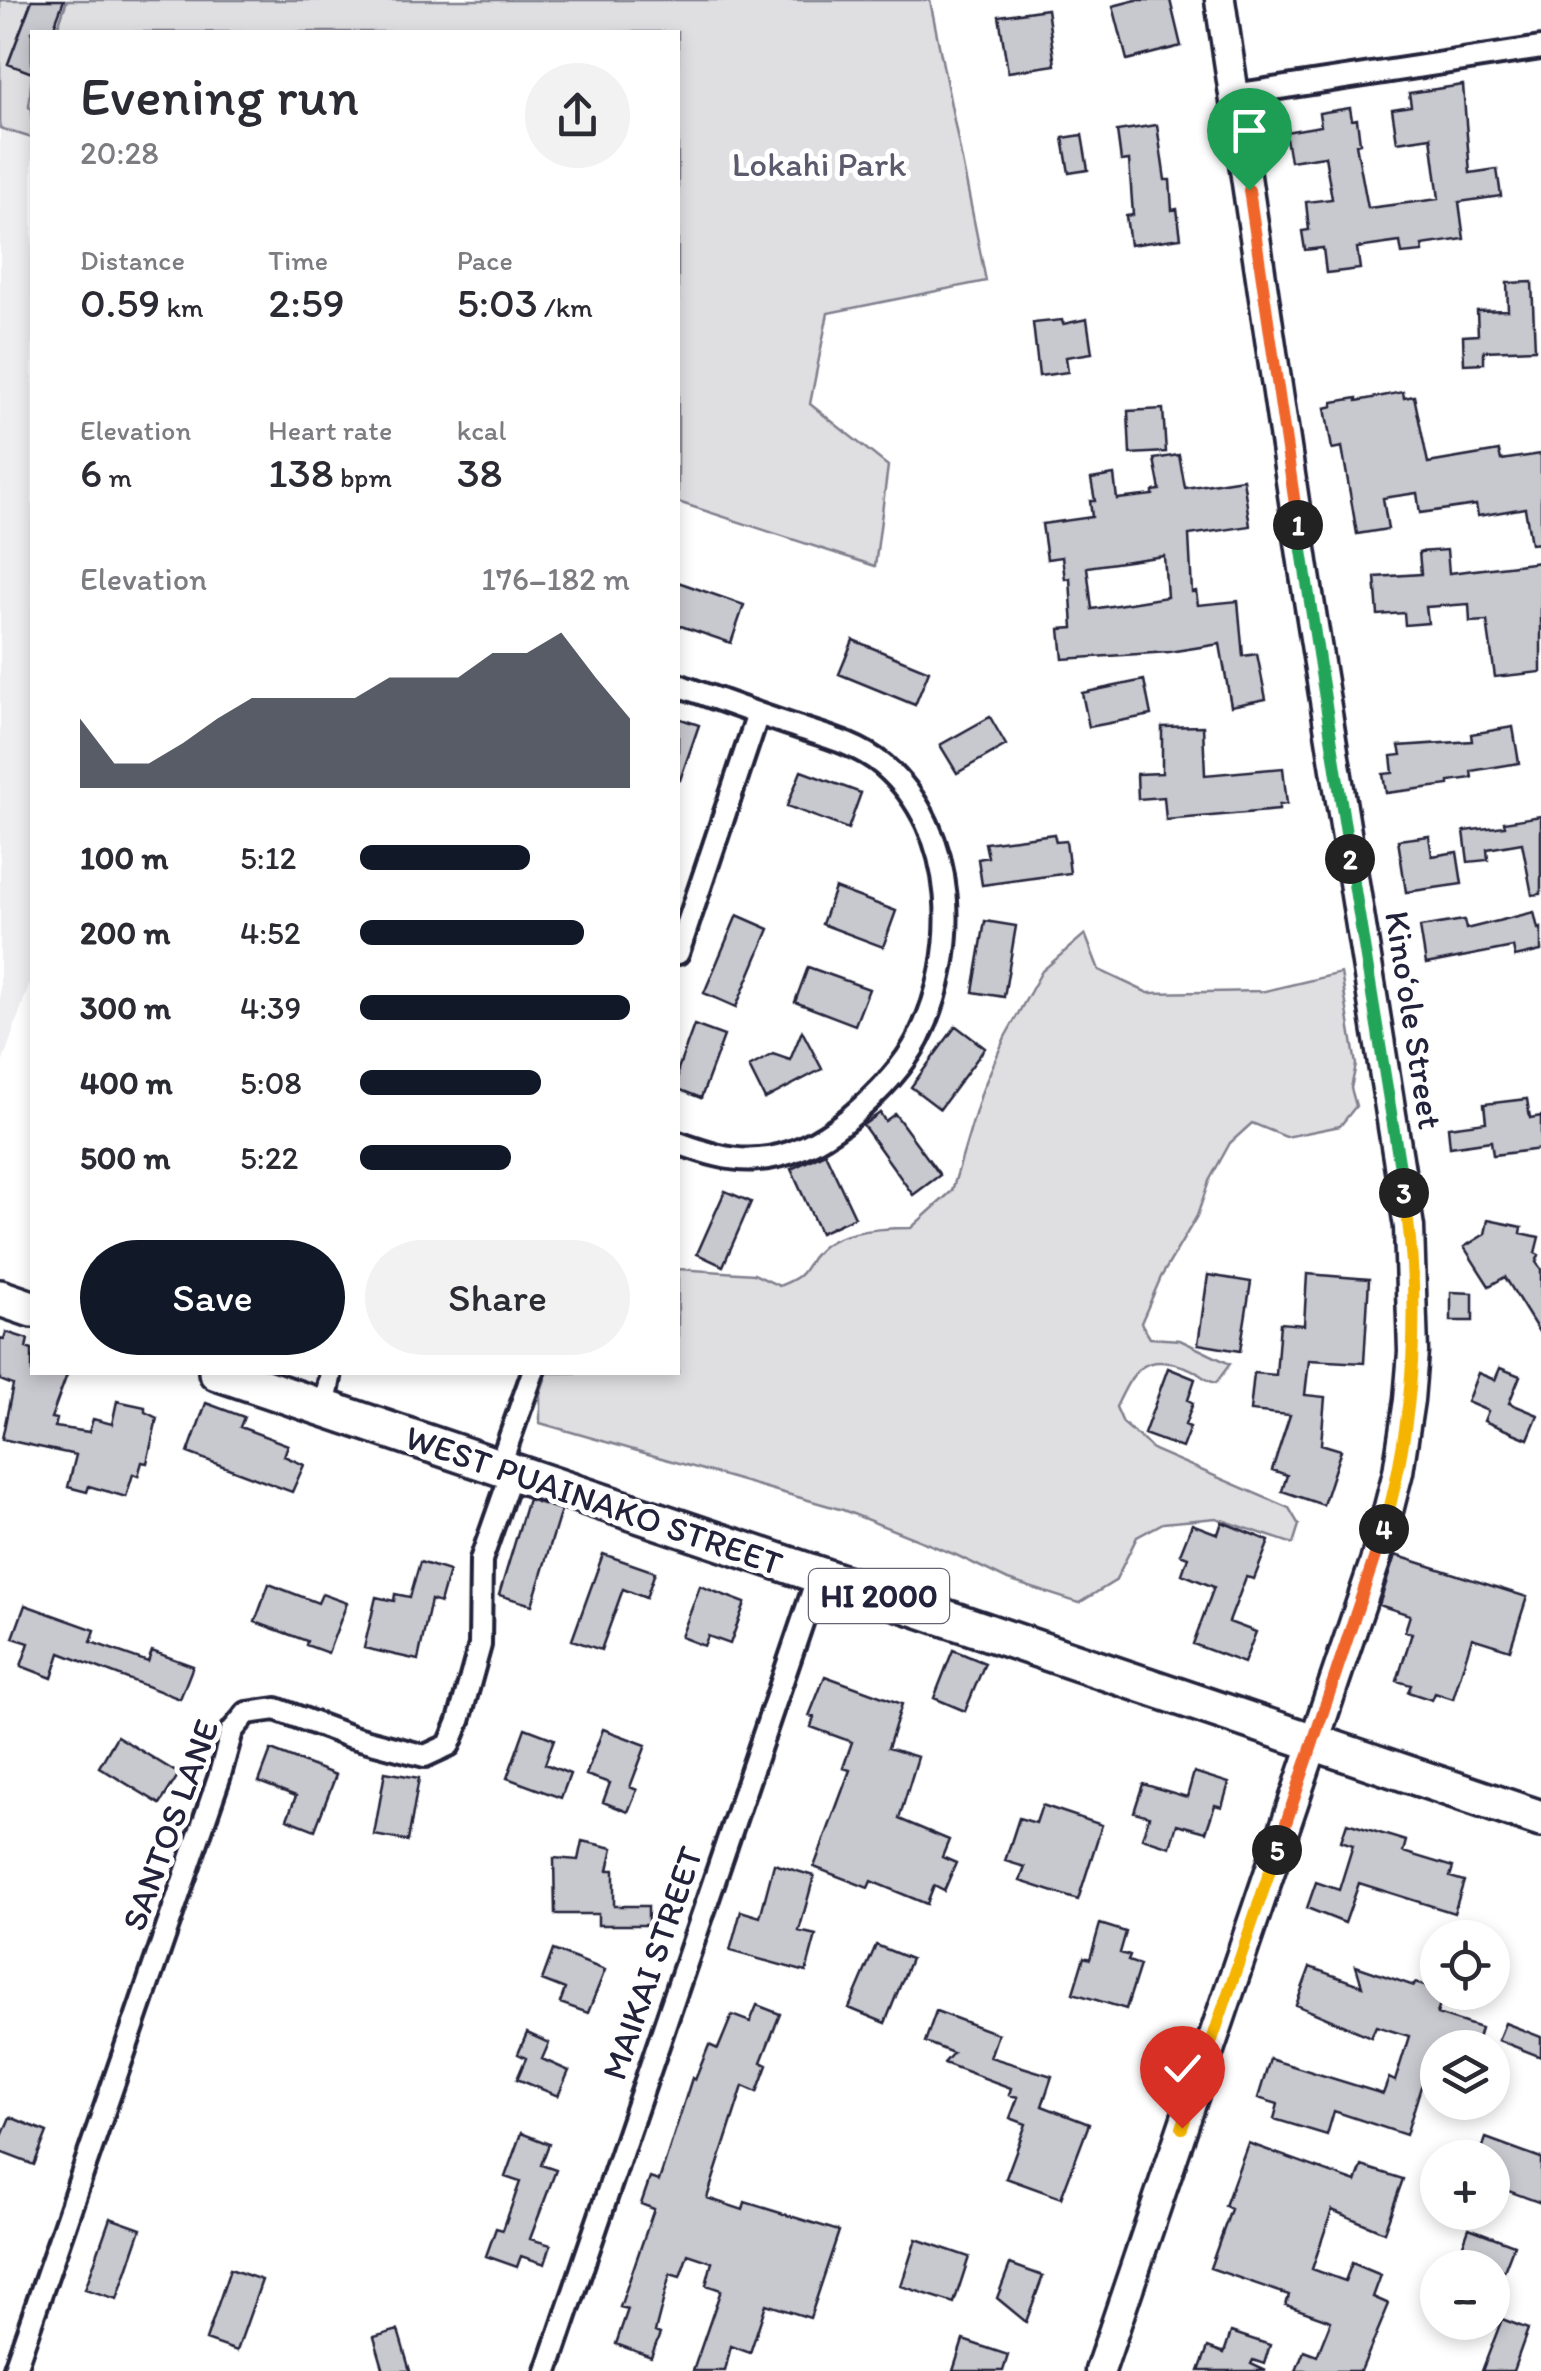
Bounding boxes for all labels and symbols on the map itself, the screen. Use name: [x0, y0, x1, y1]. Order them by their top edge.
pin: [1207, 88, 1292, 191]
park label: Lokahi Park: [732, 143, 906, 185]
pin: 1: [1273, 500, 1323, 550]
pin: 2: [1325, 834, 1375, 884]
street label: Kinoʻole Street: [1376, 908, 1452, 1132]
pin: 3: [1379, 1168, 1429, 1218]
street label: WEST PUAINAKO STREET: [400, 1416, 788, 1584]
pin: 4: [1359, 1504, 1409, 1554]
road number: HI 2000: [809, 1569, 949, 1623]
street label: SANTOS LANE: [112, 1714, 228, 1936]
pin: 5: [1252, 1825, 1302, 1875]
street label: MAIKAI STREET: [592, 1841, 712, 2085]
pin: [1140, 2026, 1225, 2129]

